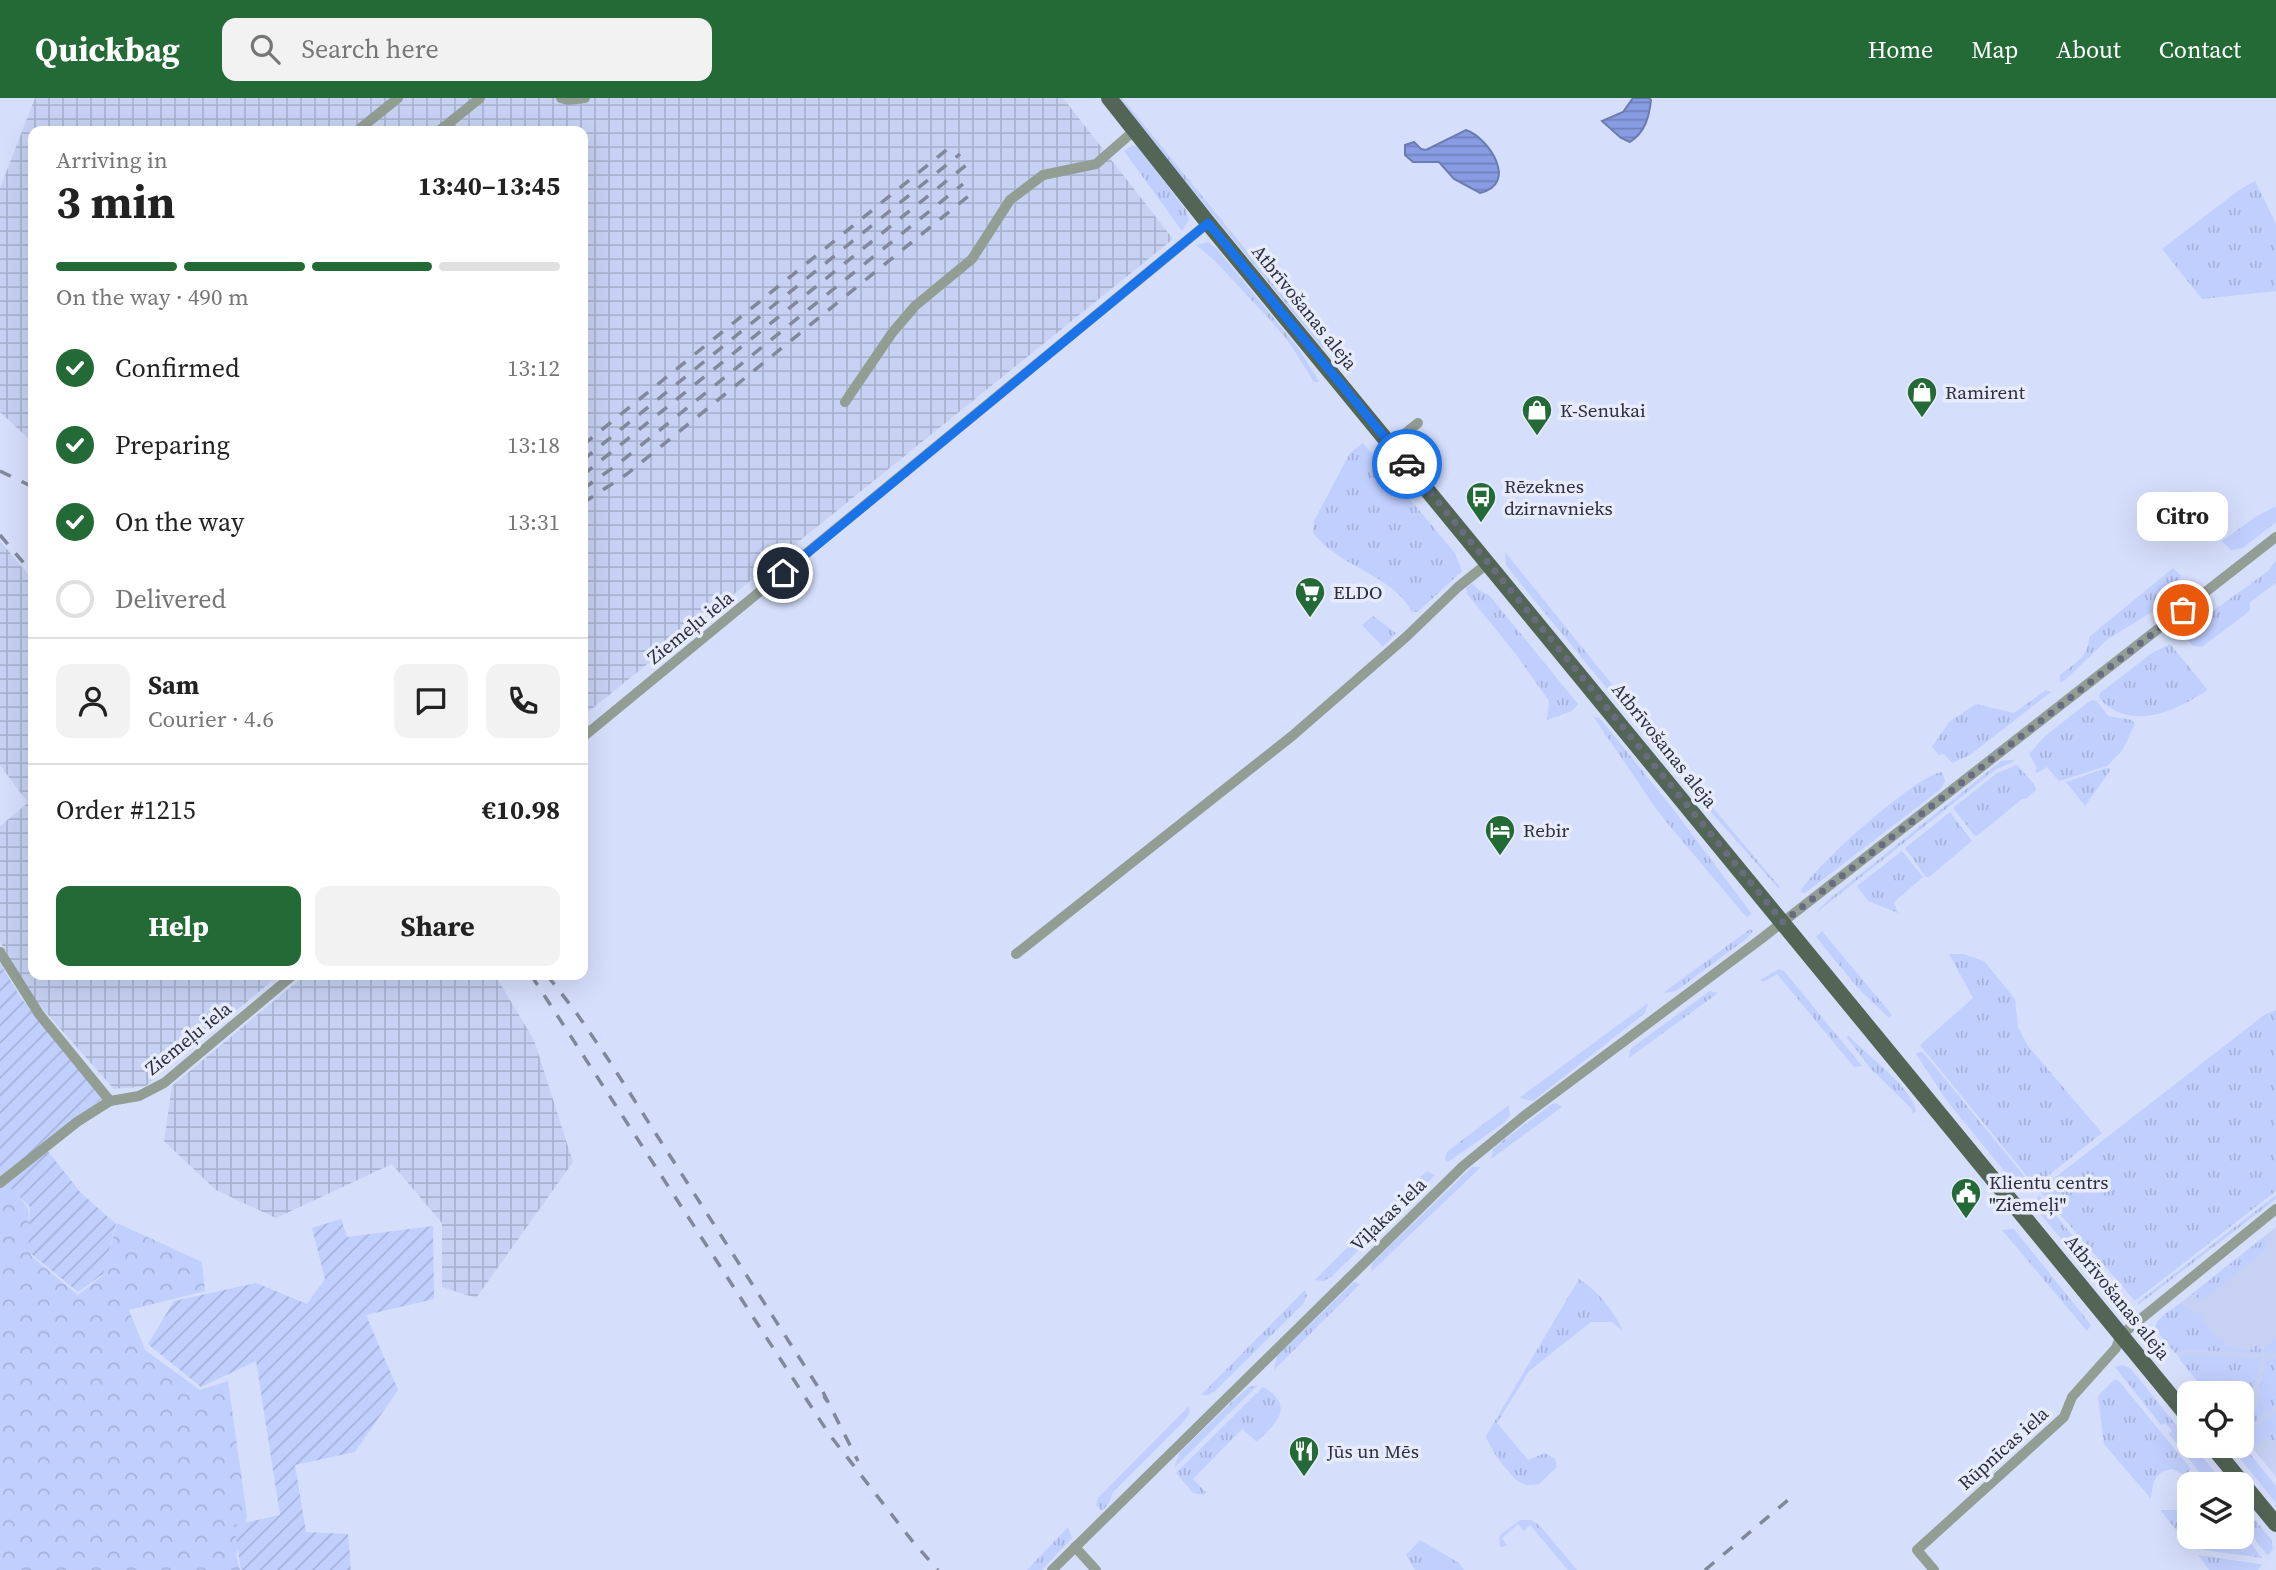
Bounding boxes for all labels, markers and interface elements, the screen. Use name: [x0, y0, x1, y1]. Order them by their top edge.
search box: [222, 18, 712, 81]
text: Quickbag: [35, 27, 180, 72]
icon: search: [246, 30, 284, 68]
text: Search here: [302, 31, 439, 67]
text: Home: [1868, 33, 1933, 66]
text: Map: [1971, 33, 2018, 66]
text: About: [2056, 33, 2121, 66]
text: Contact: [2159, 33, 2241, 66]
text: Arriving in: [56, 144, 168, 176]
text: 13:40–13:45: [418, 168, 560, 204]
text: 3 min: [56, 170, 175, 233]
street label: Atbrīvošanas aleja: [1246, 239, 1364, 375]
text: On the way · 490 m: [56, 281, 249, 313]
icon: check: [56, 349, 94, 387]
text: Confirmed: [115, 350, 240, 386]
text: 13:12: [507, 352, 560, 384]
shop icon: Ramirent: [1905, 375, 1939, 419]
place label: Ramirent: [1945, 379, 2026, 405]
shop icon: K-Senukai: [1520, 393, 1554, 437]
place label: K-Senukai: [1560, 397, 1646, 423]
icon: check: [56, 426, 94, 464]
text: Preparing: [115, 427, 230, 463]
text: 13:18: [507, 429, 560, 461]
courier: [1372, 429, 1442, 499]
icon: car: [1388, 445, 1426, 483]
place label: Rēzeknes dzirnavnieks: [1504, 473, 1613, 521]
bus stop icon: Rēzeknes dzirnavnieks: [1464, 480, 1498, 524]
callout: Citro: [2138, 491, 2228, 540]
text: Citro: [2156, 500, 2209, 532]
icon: check: [56, 503, 94, 541]
text: On the way: [115, 504, 244, 540]
text: 13:31: [507, 506, 560, 538]
pin: [753, 543, 813, 603]
icon: home: [764, 554, 802, 592]
supermarket icon: ELDO: [1293, 575, 1327, 619]
place label: ELDO: [1333, 579, 1383, 605]
pin: [2153, 580, 2213, 640]
text: Delivered: [115, 581, 226, 617]
street label: Ziemeļu iela: [642, 584, 739, 670]
icon: bag: [2164, 591, 2202, 629]
button: person: [56, 664, 130, 738]
button: chat: [394, 664, 468, 738]
button: phone: [486, 664, 560, 738]
text: Sam: [148, 667, 199, 703]
street label: Atbrīvošanas aleja: [1606, 677, 1724, 813]
text: Courier · 4.6: [148, 703, 274, 735]
text: Order #1215: [56, 792, 196, 828]
text: €10.98: [482, 792, 560, 828]
hotel icon: Rebir: [1483, 813, 1517, 857]
place label: Rebir: [1523, 817, 1569, 843]
button: Help: [56, 886, 301, 966]
button: Share: [315, 886, 560, 966]
street label: Ziemeļu iela: [140, 995, 237, 1081]
place label: Klientu centrs "Ziemeļi": [1989, 1169, 2108, 1217]
street label: Viļakas iela: [1344, 1171, 1432, 1257]
public building icon: Klientu centrs "Ziemeļi": [1949, 1176, 1983, 1220]
street label: Atbrīvošanas aleja: [2059, 1229, 2177, 1365]
map controls: [2177, 1381, 2254, 1549]
button: locate: [2177, 1381, 2254, 1458]
street label: Rūpnīcas iela: [1952, 1400, 2054, 1496]
restaurant icon: Jūs un Mēs: [1287, 1434, 1321, 1478]
place label: Jūs un Mēs: [1326, 1438, 1419, 1464]
button: layers: [2177, 1472, 2254, 1549]

